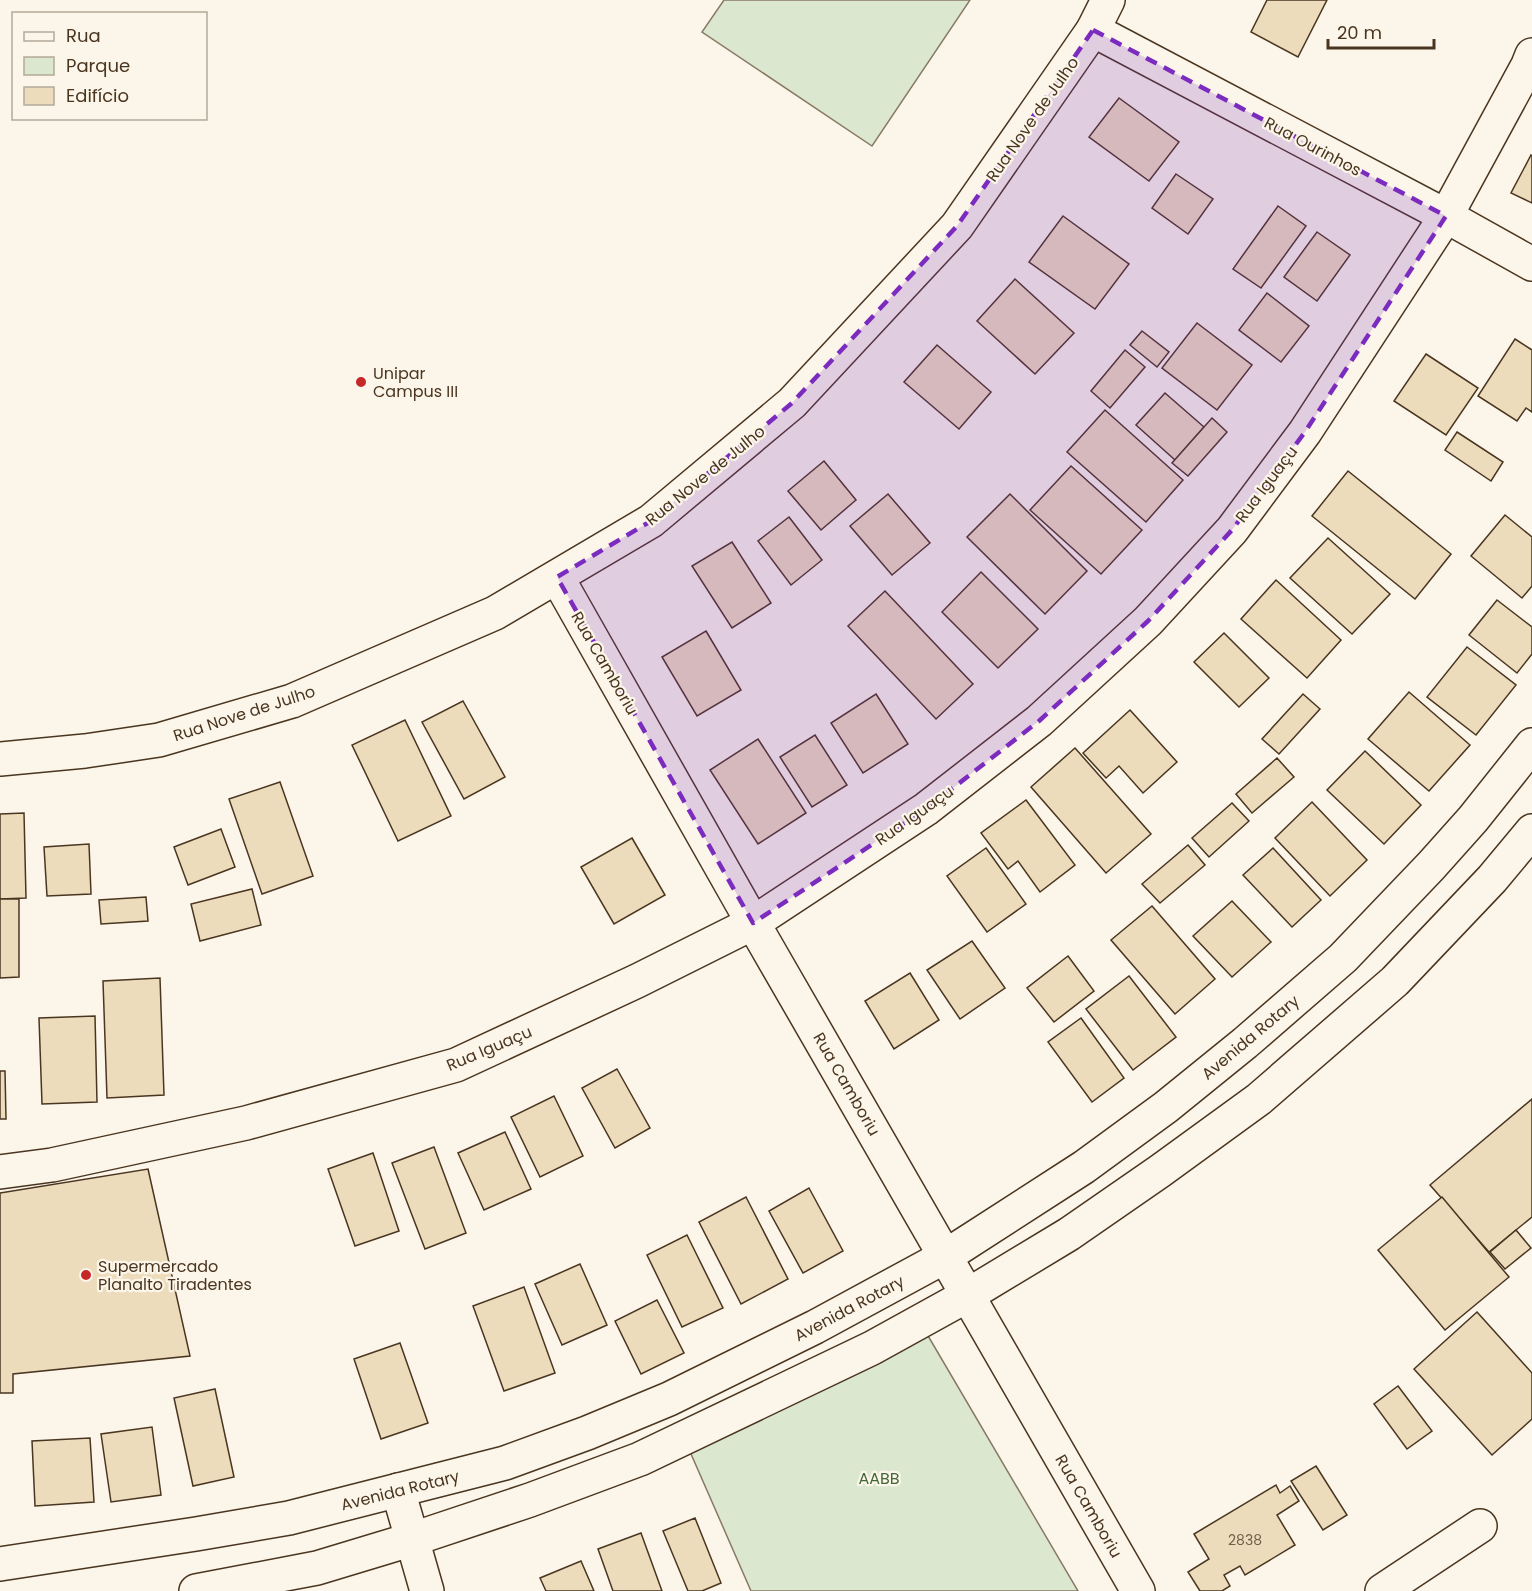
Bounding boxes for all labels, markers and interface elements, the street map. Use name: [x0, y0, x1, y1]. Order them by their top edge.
legend: [12, 12, 207, 120]
scale bar: [1328, 12, 1434, 50]
text: 20 m: [1337, 20, 1382, 45]
text: Rua: [66, 23, 101, 48]
street label: Rua Nove de Julho: [981, 52, 1084, 186]
text: Parque: [66, 53, 130, 78]
text: Edifício: [66, 83, 129, 108]
street label: Rua Ourinhos: [1260, 111, 1365, 182]
place label: Unipar Campus III: [373, 362, 458, 403]
marker: Unipar Campus III: [354, 375, 368, 389]
street label: Rua Nove de Julho: [641, 420, 770, 531]
street label: Rua Iguaçu: [1230, 441, 1303, 527]
street label: Rua Camboriu: [566, 607, 644, 719]
street label: Rua Nove de Julho: [170, 680, 318, 747]
street label: Rua Iguaçu: [870, 780, 958, 851]
street label: Avenida Rotary: [1196, 990, 1304, 1085]
street label: Rua Iguaçu: [443, 1020, 535, 1077]
street label: Rua Camboriu: [808, 1028, 886, 1140]
place label: Supermercado Planalto Tiradentes: [98, 1255, 252, 1296]
marker: Supermercado Planalto Tiradentes: [79, 1268, 93, 1282]
street label: Avenida Rotary: [790, 1270, 908, 1347]
street label: Rua Camboriu: [1050, 1450, 1128, 1562]
street label: Avenida Rotary: [338, 1465, 462, 1516]
park label: AABB: [858, 1467, 900, 1490]
house number: 2838: [1228, 1530, 1262, 1550]

